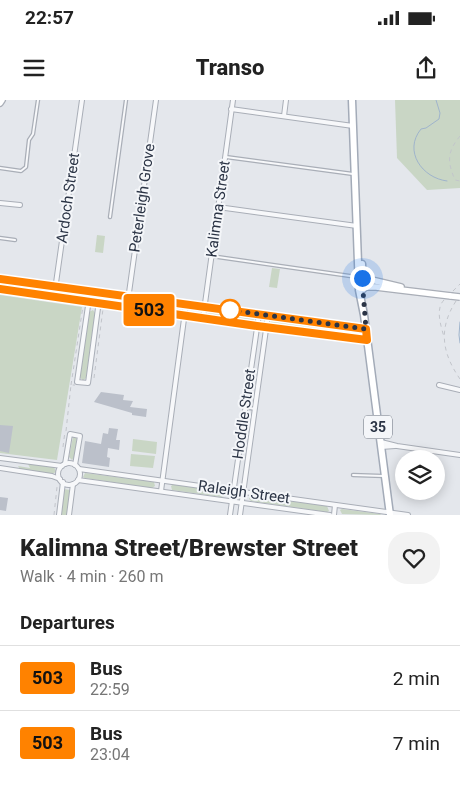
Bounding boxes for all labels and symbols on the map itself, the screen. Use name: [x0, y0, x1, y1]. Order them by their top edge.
street label: Peterleigh Grove: [125, 142, 159, 254]
street label: Ardoch Street: [53, 152, 83, 244]
street label: Kalimna Street: [202, 159, 234, 259]
your location: [350, 266, 375, 291]
line badge: 503: [120, 294, 178, 326]
unlabelled marker: [219, 299, 241, 321]
street label: Hoddle Street: [229, 368, 259, 460]
road number: 35: [364, 416, 392, 438]
street label: Raleigh Street: [197, 477, 291, 507]

